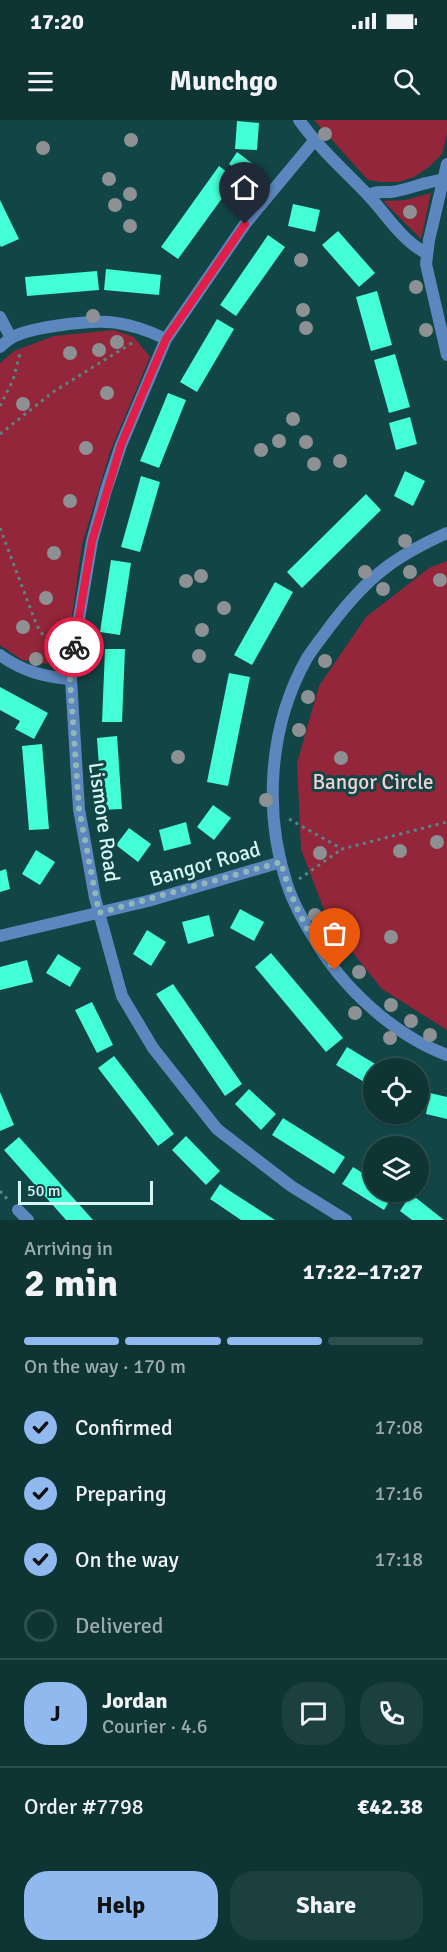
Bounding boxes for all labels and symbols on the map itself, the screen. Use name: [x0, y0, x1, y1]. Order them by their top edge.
pin: [219, 162, 270, 224]
courier: [44, 617, 104, 677]
street label: Lismore Road: [83, 761, 125, 883]
park label: Bangor Circle: [312, 769, 434, 795]
street label: Bangor Road: [147, 836, 263, 892]
pin: [309, 908, 360, 970]
scale bar: [18, 1178, 153, 1206]

